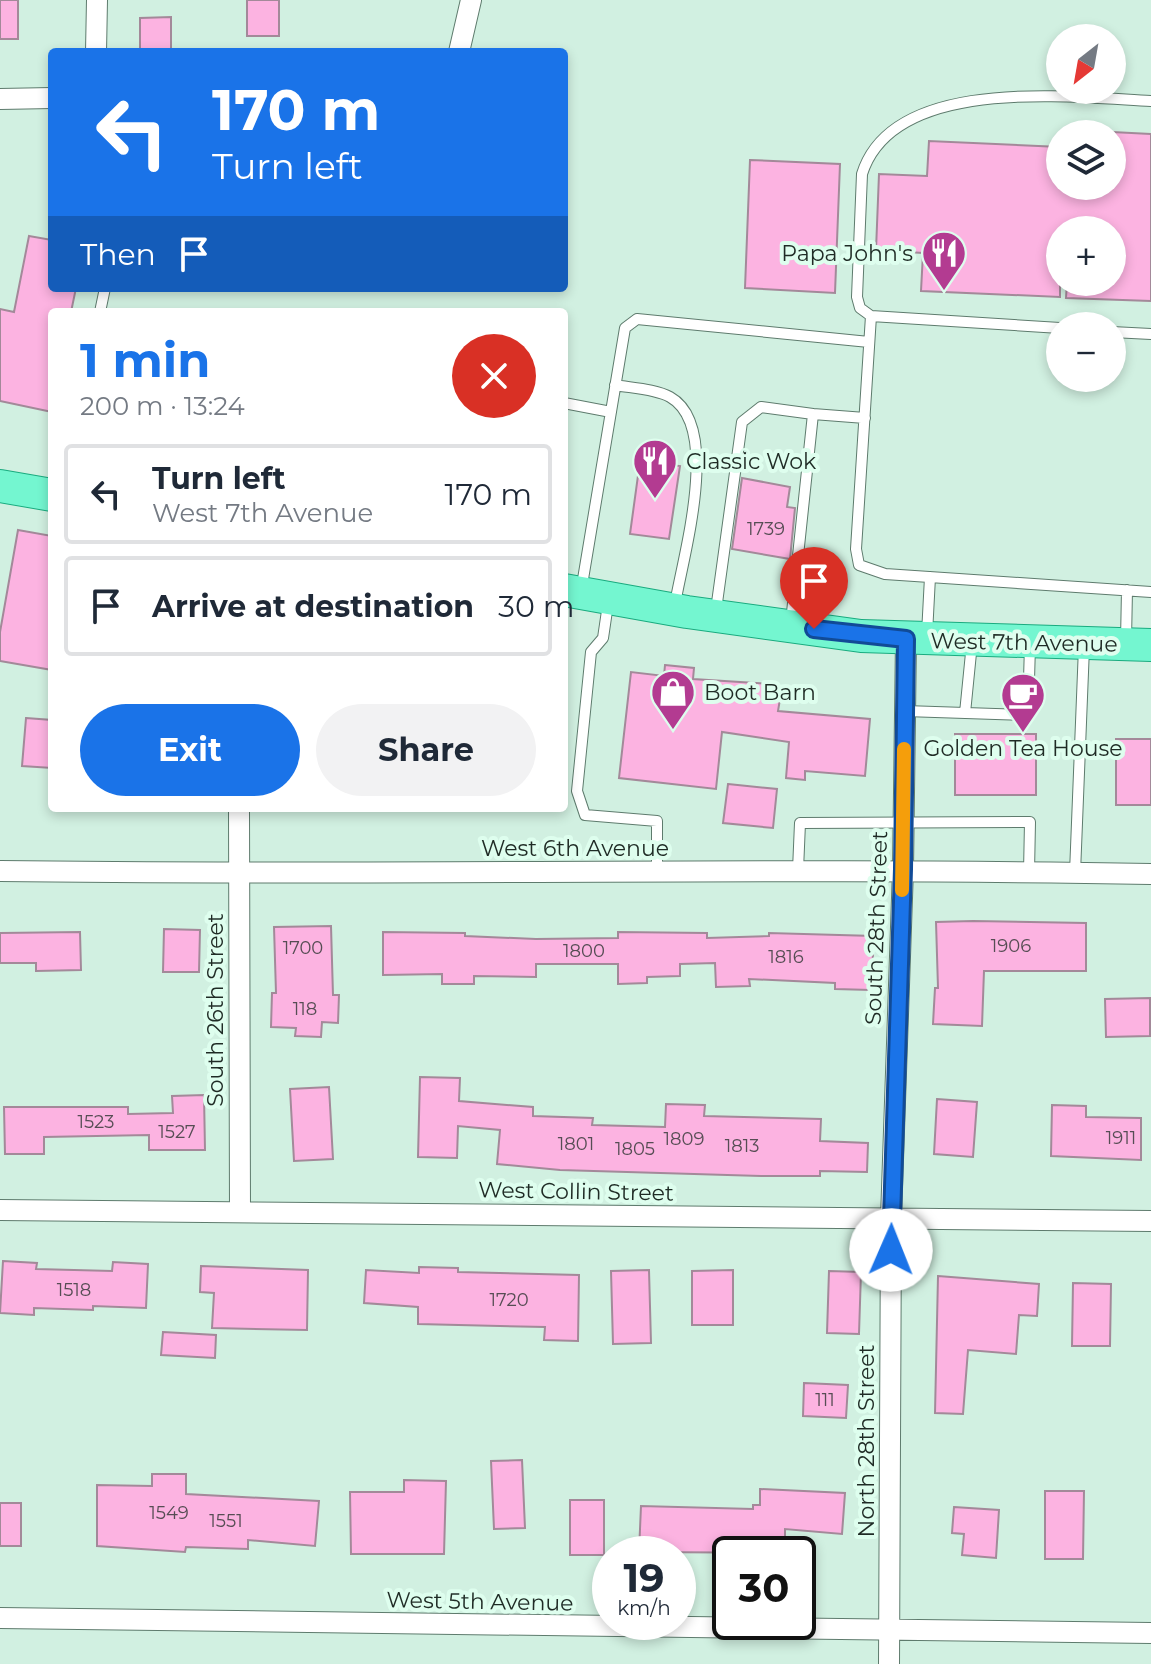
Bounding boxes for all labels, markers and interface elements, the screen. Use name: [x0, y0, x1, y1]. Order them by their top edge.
north arrow: [1046, 24, 1126, 104]
map controls: [1046, 24, 1126, 392]
text: 170 m: [212, 76, 380, 144]
icon: left: [80, 80, 184, 184]
button: layers: [1046, 120, 1126, 200]
text: Turn left: [212, 144, 363, 188]
button: +: [1046, 216, 1126, 296]
restaurant icon: Papa John's: [920, 229, 968, 292]
icon: arrive: [172, 232, 216, 276]
text: Then: [80, 236, 156, 273]
place label: Papa John's: [781, 240, 913, 267]
button: −: [1046, 312, 1126, 392]
text: 1 min: [80, 331, 210, 389]
button: close: [452, 334, 536, 418]
text: 200 m · 13:24: [80, 390, 245, 422]
restaurant icon: Classic Wok: [631, 437, 679, 500]
place label: Classic Wok: [686, 448, 817, 475]
text: Turn left: [152, 460, 285, 497]
icon: left: [84, 472, 128, 516]
text: 170 m: [445, 476, 532, 513]
text: West 7th Avenue: [152, 497, 373, 529]
house number: 1739: [747, 518, 785, 540]
pin: [780, 547, 848, 629]
icon: arrive: [792, 559, 836, 603]
icon: arrive: [84, 584, 128, 628]
text: Arrive at destination: [152, 588, 474, 625]
text: 30 m: [498, 588, 575, 625]
street label: West 7th Avenue: [930, 627, 1118, 658]
shop icon: Boot Barn: [649, 668, 697, 731]
cafe icon: Golden Tea House: [999, 671, 1047, 734]
place label: Boot Barn: [704, 679, 816, 706]
button: Exit: [80, 704, 300, 796]
button: Share: [316, 704, 536, 796]
place label: Golden Tea House: [923, 735, 1123, 762]
street label: South 28th Street: [860, 830, 893, 1026]
street label: West 6th Avenue: [481, 835, 669, 862]
street label: South 26th Street: [202, 913, 229, 1107]
house number: 1906: [991, 935, 1031, 957]
house number: 1700: [283, 937, 323, 959]
house number: 1800: [563, 940, 605, 962]
house number: 1816: [768, 946, 804, 968]
house number: 118: [293, 998, 317, 1020]
house number: 1523: [78, 1111, 114, 1133]
house number: 1527: [158, 1121, 196, 1143]
house number: 1911: [1106, 1127, 1136, 1149]
house number: 1809: [664, 1128, 704, 1150]
house number: 1801: [558, 1133, 594, 1155]
house number: 1813: [725, 1135, 759, 1157]
house number: 1805: [615, 1138, 655, 1160]
street label: West Collin Street: [478, 1176, 674, 1207]
position arrow: [849, 1208, 933, 1292]
house number: 1518: [57, 1279, 91, 1301]
house number: 1720: [489, 1289, 529, 1311]
street label: North 28th Street: [853, 1344, 880, 1538]
house number: 111: [815, 1389, 835, 1411]
house number: 1549: [149, 1502, 189, 1524]
house number: 1551: [209, 1510, 243, 1532]
speed limit sign: 30: [712, 1536, 816, 1640]
text: 19: [623, 1553, 665, 1602]
street label: West 5th Avenue: [386, 1586, 574, 1617]
text: km/h: [617, 1596, 671, 1620]

